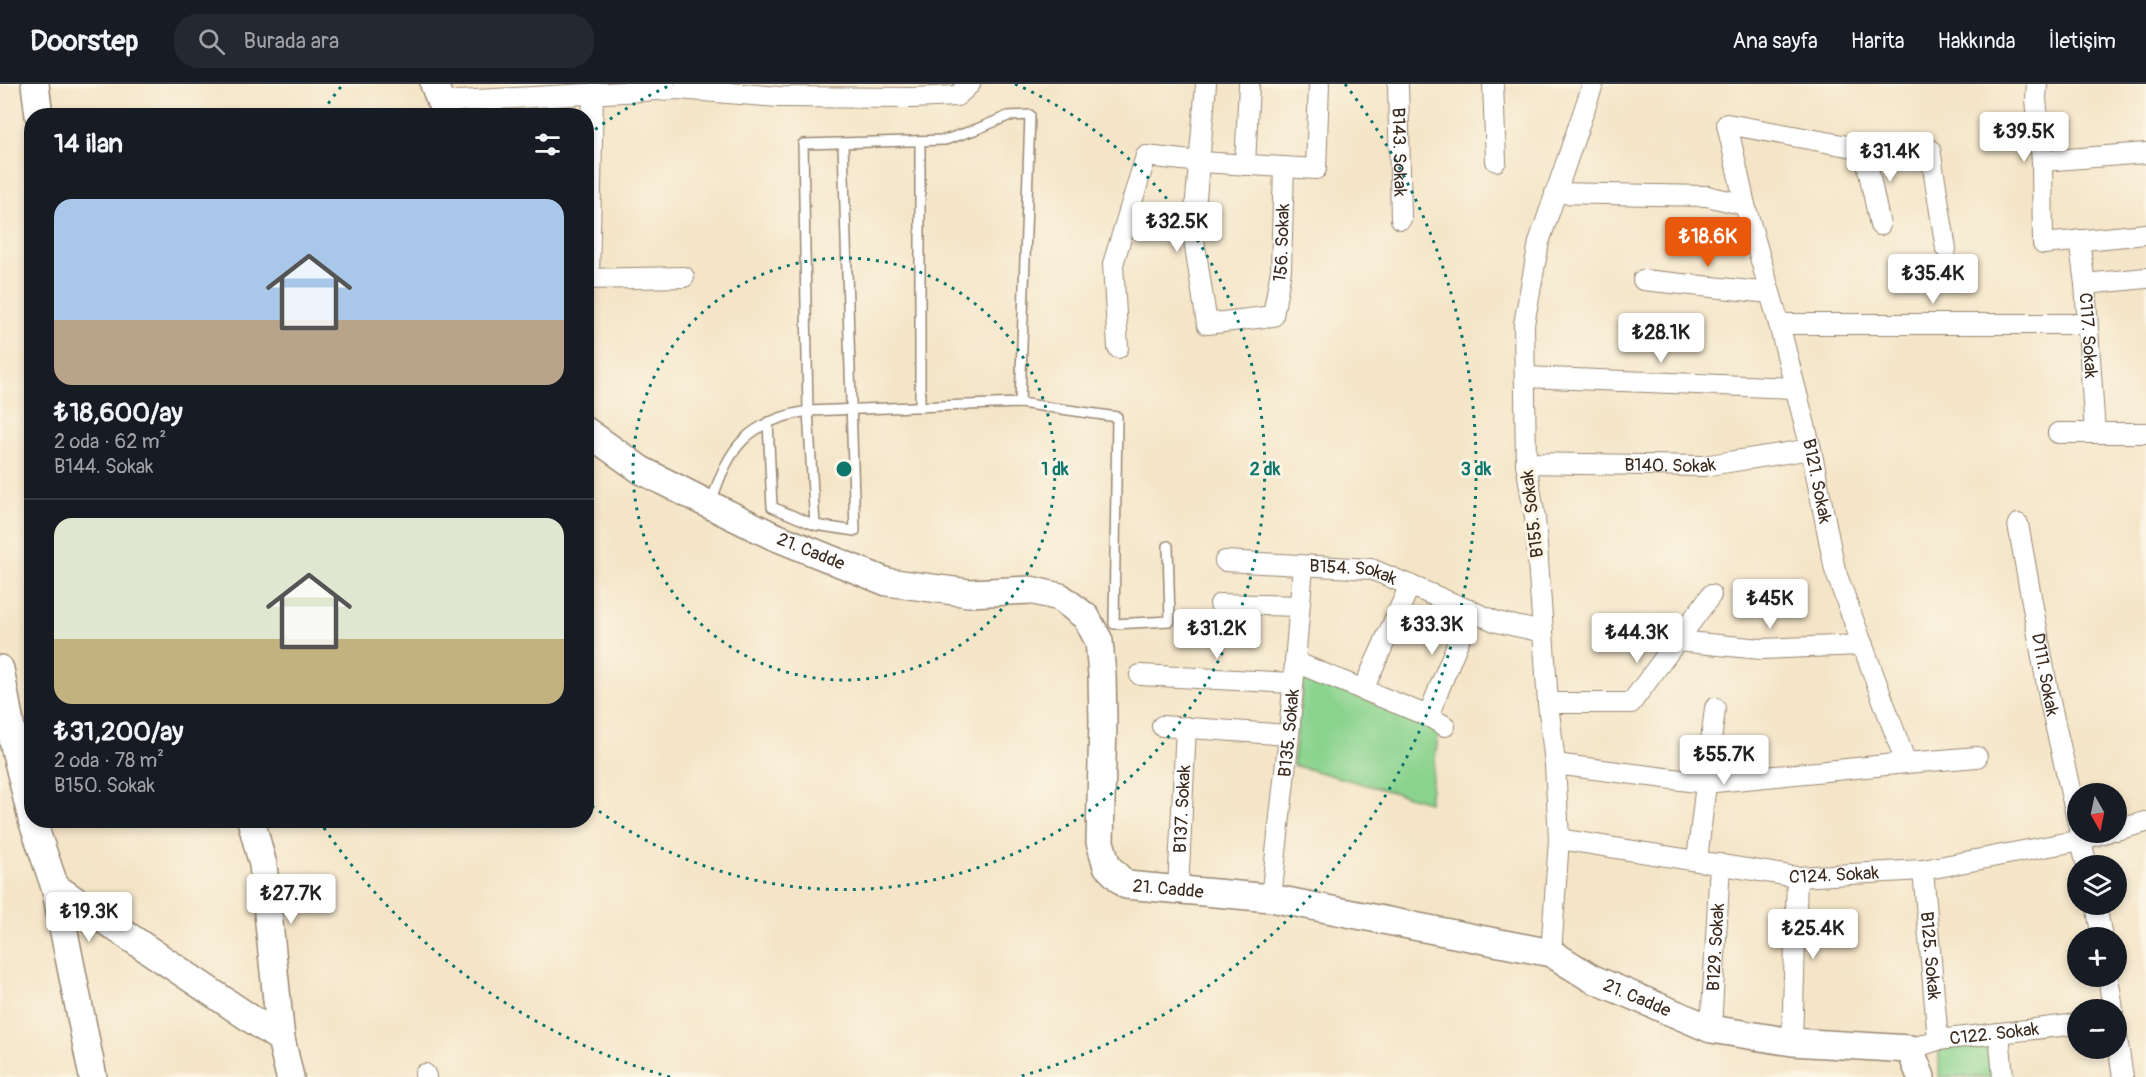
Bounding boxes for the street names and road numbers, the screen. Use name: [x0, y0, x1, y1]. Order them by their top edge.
street label: B143. Sokak: [1387, 107, 1412, 197]
street label: 156. Sokak: [1268, 203, 1295, 284]
street label: C117. Sokak: [2074, 292, 2102, 380]
street label: B121. Sokak: [1797, 436, 1837, 526]
street label: B140. Sokak: [1624, 453, 1718, 478]
street label: B155. Sokak: [1516, 468, 1549, 559]
street label: 21. Cadde: [774, 528, 848, 576]
street label: B154. Sokak: [1309, 555, 1401, 591]
street label: D111. Sokak: [2026, 631, 2064, 719]
street label: B135. Sokak: [1273, 688, 1305, 778]
street label: B137. Sokak: [1169, 764, 1196, 854]
street label: C124. Sokak: [1787, 861, 1880, 889]
street label: 21. Cadde: [1132, 875, 1205, 904]
street label: B129. Sokak: [1702, 902, 1730, 992]
street label: B125. Sokak: [1915, 911, 1945, 1001]
street label: 21. Cadde: [1600, 974, 1674, 1023]
street label: C122. Sokak: [1948, 1017, 2041, 1051]

